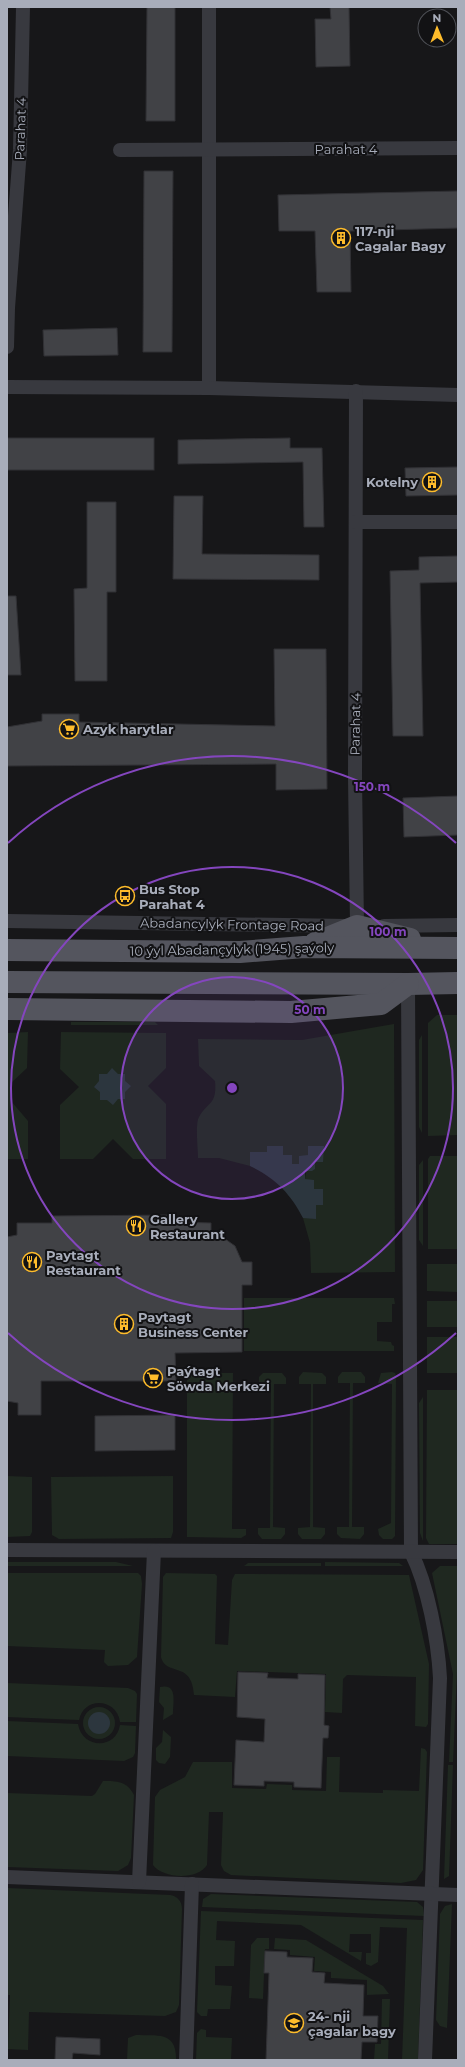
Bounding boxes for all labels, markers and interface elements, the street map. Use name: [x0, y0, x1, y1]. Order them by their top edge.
north arrow: [417, 8, 457, 48]
text: N: [432, 11, 441, 25]
street label: Parahat 4: [11, 97, 29, 161]
street label: Parahat 4: [315, 141, 378, 157]
place label: 117-nji Cagalar Bagy: [355, 223, 446, 254]
building icon: 117-nji Cagalar Bagy: [330, 227, 352, 249]
building icon: Kotelny: [421, 471, 443, 493]
place label: Kotelny: [366, 474, 418, 490]
street label: Parahat 4: [346, 692, 364, 756]
supermarket icon: Azyk harytlar: [58, 718, 80, 740]
place label: Azyk harytlar: [82, 721, 174, 737]
text: 150 m: [354, 779, 390, 794]
place label: Bus Stop Parahat 4: [139, 881, 205, 912]
bus stop icon: Bus Stop Parahat 4: [114, 885, 136, 907]
street label: Abadancylyk Frontage Road: [140, 914, 324, 934]
text: 100 m: [370, 924, 406, 939]
street label: 10 ýyl Abadançylyk (1945) şaýoly: [130, 939, 335, 959]
text: 50 m: [294, 1002, 326, 1017]
centre of rings: [225, 1081, 239, 1095]
place label: Gallery Restaurant: [150, 1211, 225, 1242]
restaurant icon: Gallery Restaurant: [125, 1215, 147, 1237]
place label: Paytagt Restaurant: [46, 1247, 121, 1278]
restaurant icon: Paytagt Restaurant: [21, 1251, 43, 1273]
place label: Paytagt Business Center: [138, 1309, 248, 1340]
building icon: Paytagt Business Center: [113, 1313, 135, 1335]
place label: Paýtagt Söwda Merkezi: [167, 1363, 270, 1394]
supermarket icon: Paýtagt Söwda Merkezi: [142, 1367, 164, 1389]
place label: 24- nji çagalar bagy: [308, 2008, 396, 2039]
school or university icon: 24- nji çagalar bagy: [283, 2012, 305, 2034]

